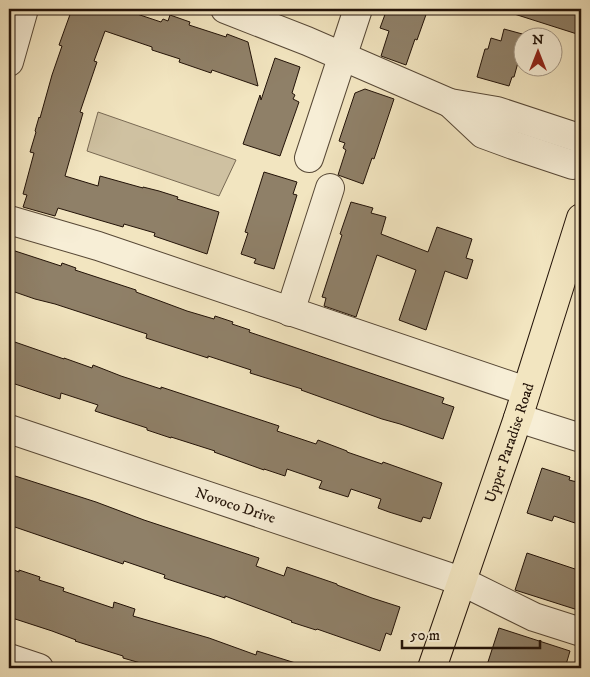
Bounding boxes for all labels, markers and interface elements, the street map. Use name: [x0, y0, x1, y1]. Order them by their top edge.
north arrow: [512, 28, 562, 78]
text: N: [532, 31, 544, 49]
street label: Upper Paradise Road: [481, 380, 539, 505]
street label: Novoco Drive: [193, 483, 278, 528]
scale bar: [402, 617, 540, 649]
text: 50 m: [410, 626, 440, 645]

